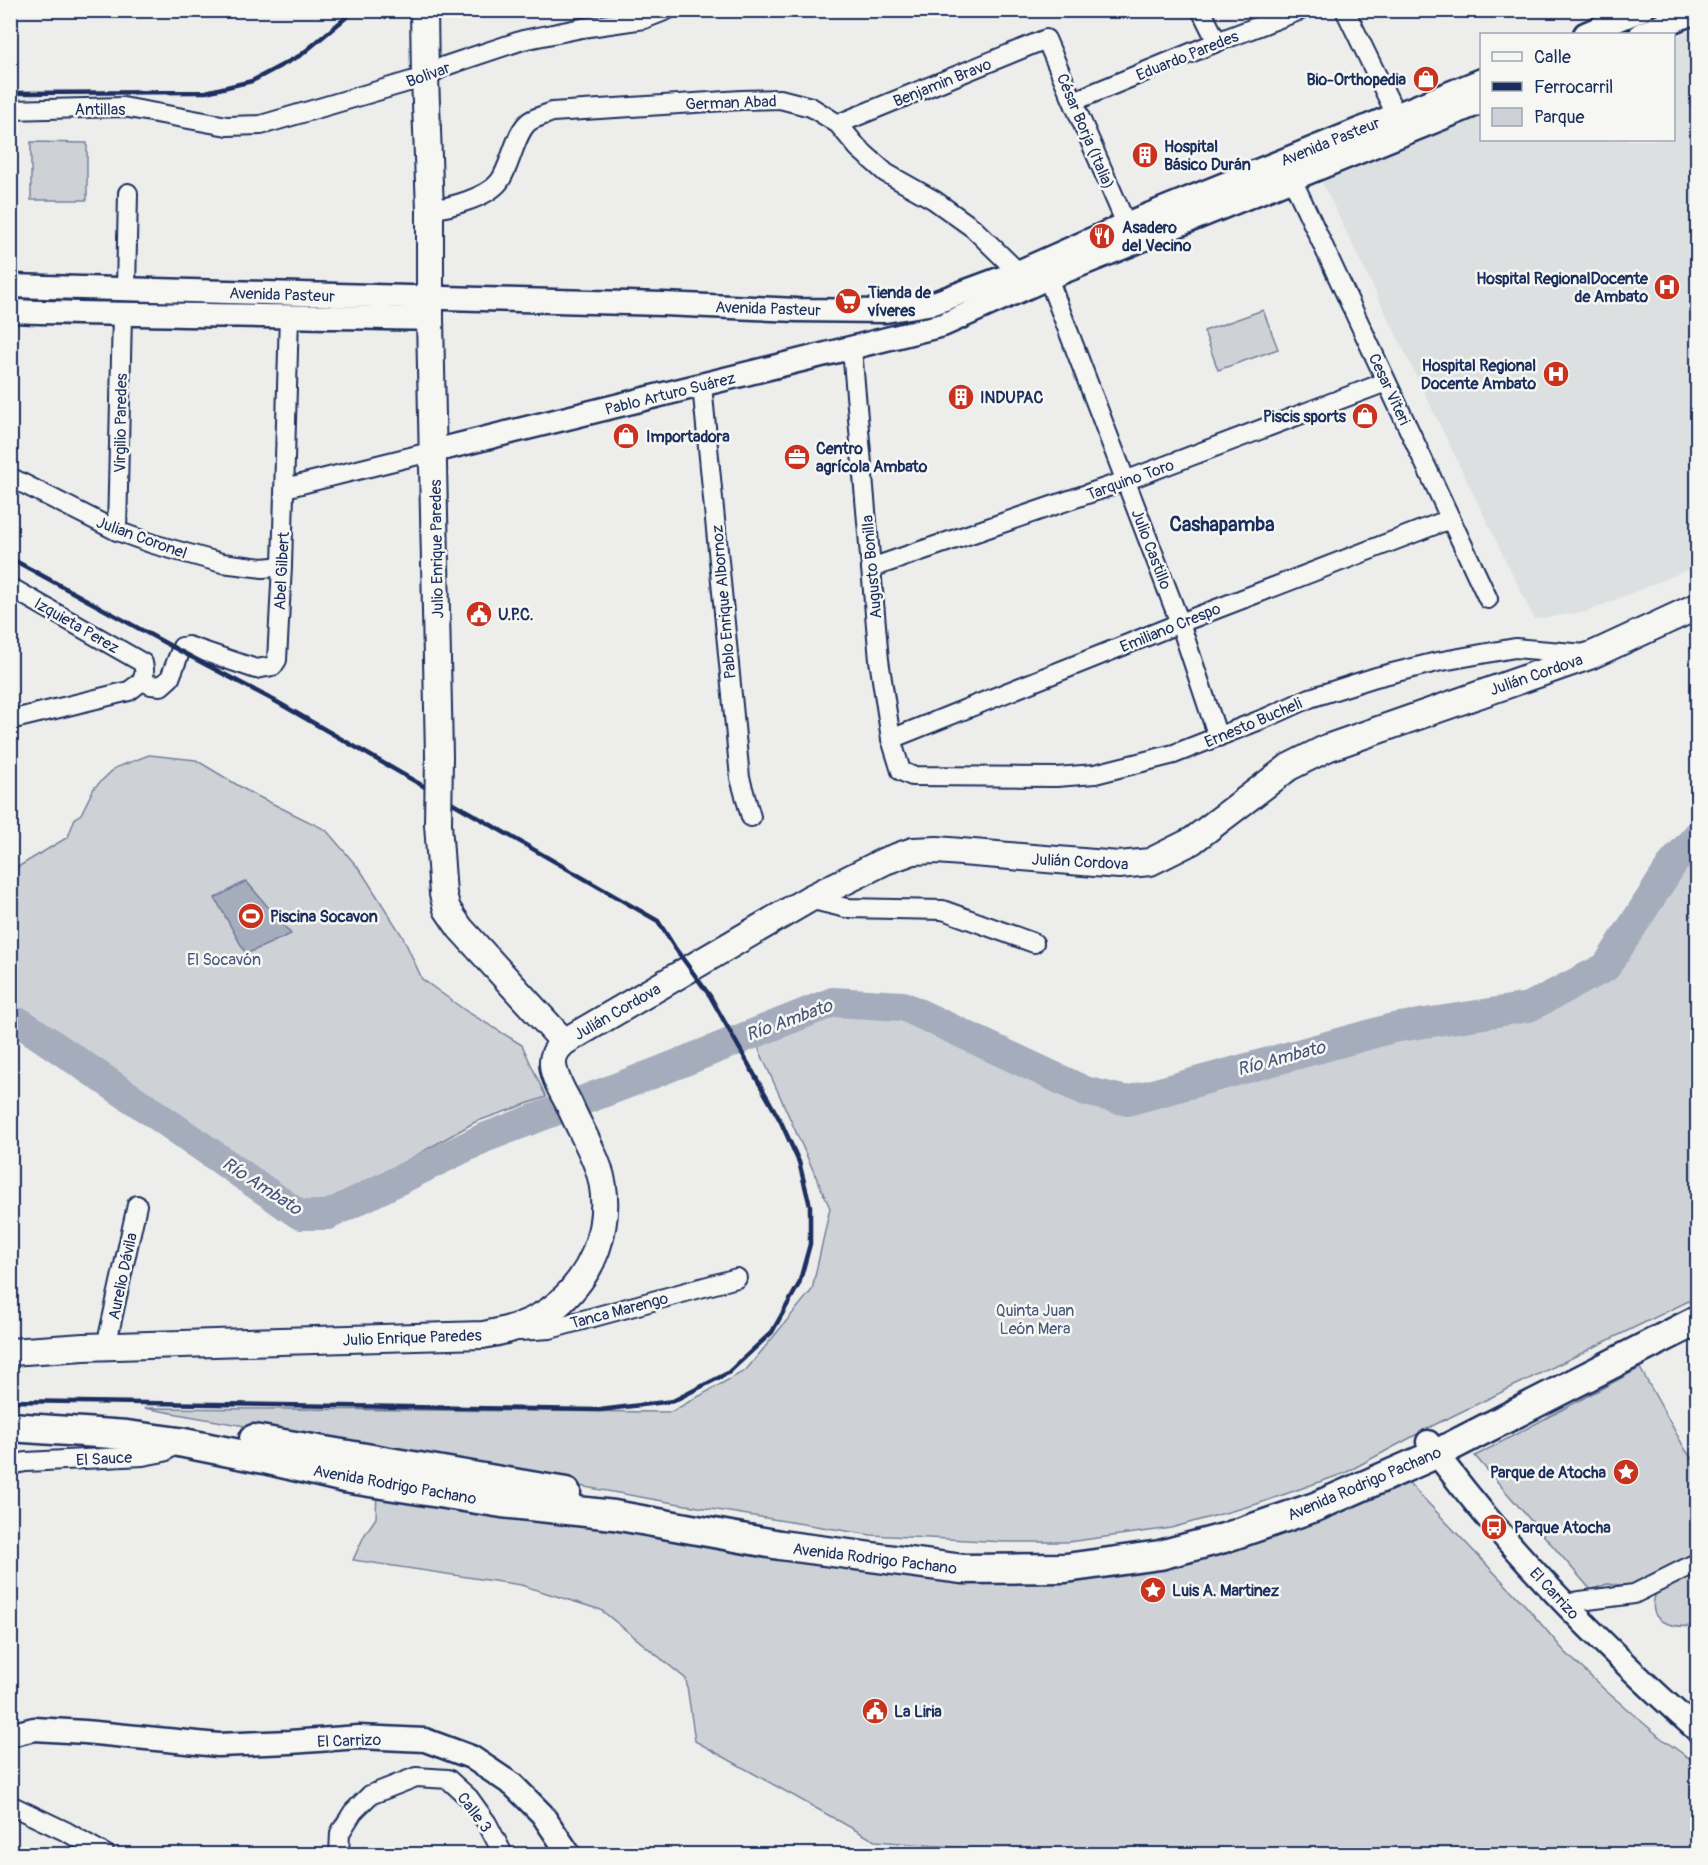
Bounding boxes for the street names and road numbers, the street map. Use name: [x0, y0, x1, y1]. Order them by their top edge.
street label: Eduardo Paredes: [1133, 26, 1241, 86]
street label: Benjamin Bravo: [890, 54, 995, 112]
street label: Bolivar: [404, 58, 453, 92]
street label: César Borja (Italia): [1052, 71, 1118, 192]
street label: German Abad: [685, 91, 777, 115]
street label: Antillas: [75, 100, 125, 120]
street label: Avenida Pasteur: [1278, 113, 1383, 171]
street label: Avenida Pasteur: [229, 283, 335, 307]
street label: Avenida Pasteur: [715, 297, 821, 321]
street label: Cesar Viteri: [1364, 350, 1414, 429]
street label: Pablo Arturo Suárez: [603, 368, 738, 420]
street label: Virgilio Paredes: [110, 373, 132, 473]
street label: Tarquino Toro: [1084, 455, 1177, 505]
street label: Julio Enrique Paredes: [426, 479, 448, 619]
street label: Julio Castillo: [1127, 506, 1176, 593]
street label: Julian Coronel: [94, 512, 190, 564]
street label: Augusto Bonilla: [858, 514, 886, 620]
street label: Pablo Enrique Albornoz: [707, 524, 741, 680]
street label: Abel Gilbert: [270, 531, 294, 611]
street label: Izquieta Perez: [30, 593, 123, 658]
street label: Emiliano Crespo: [1117, 598, 1224, 657]
street label: Julián Cordova: [1487, 650, 1585, 700]
street label: Ernesto Bucheli: [1202, 693, 1305, 752]
street label: Julián Cordova: [1031, 849, 1129, 875]
street label: Julián Cordova: [571, 979, 664, 1045]
street label: Aurelio Dávila: [104, 1231, 142, 1322]
street label: Tanca Marengo: [568, 1288, 671, 1334]
street label: Julio Enrique Paredes: [342, 1326, 482, 1350]
street label: Avenida Rodrigo Pachano: [1284, 1442, 1445, 1525]
street label: El Sauce: [76, 1448, 133, 1470]
street label: Avenida Rodrigo Pachano: [312, 1461, 478, 1509]
street label: Avenida Rodrigo Pachano: [792, 1539, 959, 1579]
street label: El Carrizo: [1525, 1563, 1584, 1624]
street label: El Carrizo: [317, 1730, 382, 1752]
street label: Calle 3: [453, 1789, 496, 1837]

